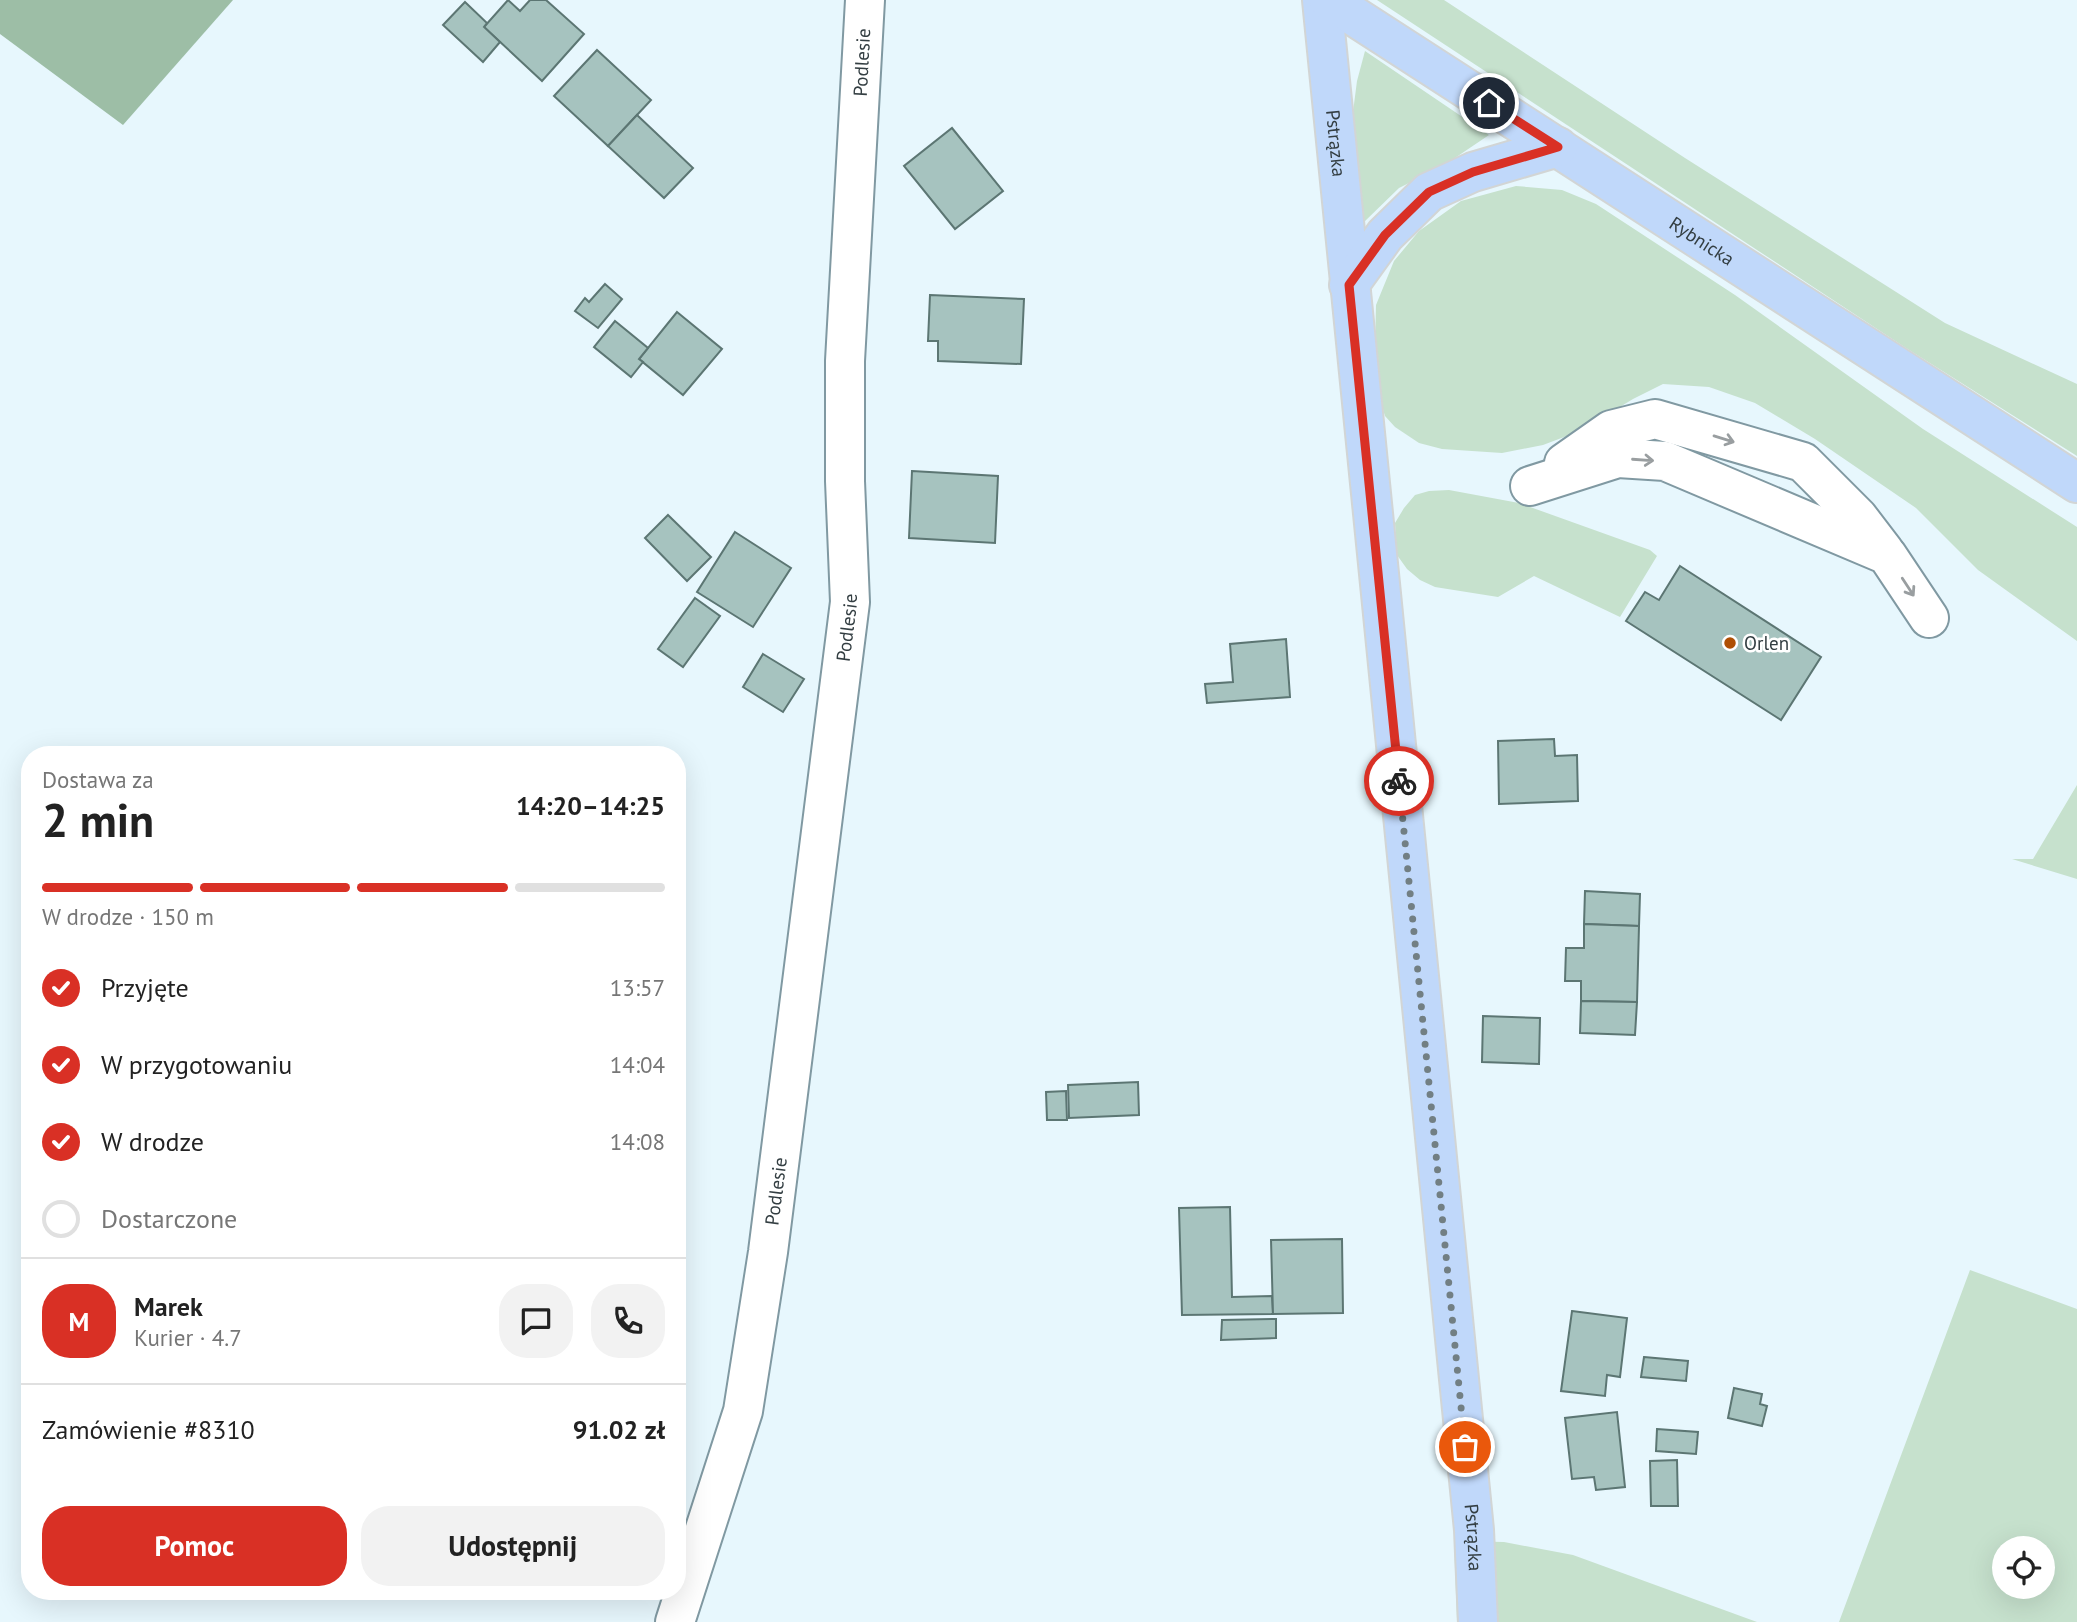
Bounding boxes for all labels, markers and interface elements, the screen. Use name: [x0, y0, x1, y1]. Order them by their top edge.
street label: Podlesie: [848, 28, 875, 97]
pin: [1459, 73, 1519, 133]
icon: home: [1470, 84, 1508, 122]
street label: Pstrązka: [1321, 109, 1352, 178]
street label: Rybnicka: [1665, 211, 1739, 271]
one-way arrow: [1713, 434, 1735, 447]
one-way arrow: [1632, 454, 1654, 467]
one-way arrow: [1902, 576, 1916, 596]
street label: Podlesie: [831, 593, 862, 663]
place label: Orlen: [1744, 631, 1789, 655]
marker: Orlen: [1722, 635, 1738, 651]
courier: [1364, 746, 1434, 816]
icon: bike: [1380, 762, 1418, 800]
text: Dostawa za: [42, 765, 154, 794]
text: 14:20–14:25: [516, 789, 665, 822]
text: 2 min: [42, 790, 154, 850]
text: W drodze · 150 m: [42, 902, 214, 931]
icon: check: [42, 969, 80, 1007]
text: Przyjęte: [101, 971, 189, 1004]
text: 13:57: [610, 973, 665, 1002]
icon: check: [42, 1046, 80, 1084]
text: W przygotowaniu: [101, 1048, 292, 1081]
text: 14:04: [610, 1050, 665, 1079]
icon: check: [42, 1123, 80, 1161]
text: W drodze: [101, 1125, 204, 1158]
text: 14:08: [610, 1127, 665, 1156]
street label: Podlesie: [759, 1156, 792, 1227]
text: Dostarczone: [101, 1202, 237, 1235]
button: chat: [499, 1284, 573, 1358]
button: phone: [591, 1284, 665, 1358]
text: Marek: [134, 1290, 203, 1323]
text: M: [69, 1305, 89, 1338]
text: Kurier · 4.7: [134, 1323, 242, 1352]
text: Zamówienie #8310: [42, 1413, 255, 1446]
text: 91.02 zł: [573, 1413, 665, 1446]
pin: [1435, 1417, 1495, 1477]
icon: bag: [1446, 1428, 1484, 1466]
street label: Pstrązka: [1459, 1503, 1488, 1572]
button: Pomoc: [42, 1506, 347, 1586]
button: Udostępnij: [361, 1506, 665, 1586]
map controls: [1992, 1536, 2055, 1599]
button: locate: [1992, 1536, 2055, 1599]

